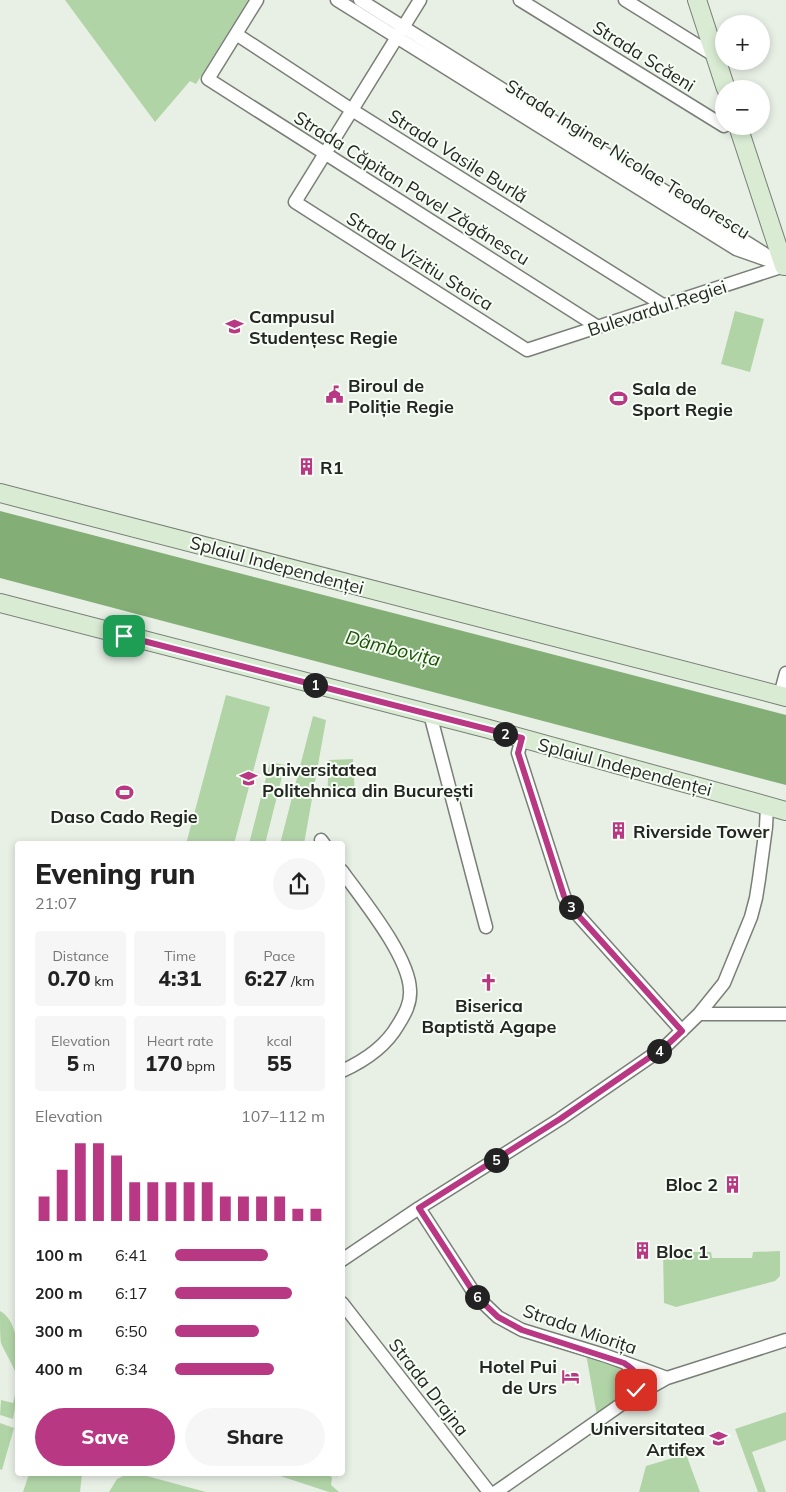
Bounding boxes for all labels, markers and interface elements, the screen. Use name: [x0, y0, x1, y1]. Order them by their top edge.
street label: Strada Scăeni: [588, 15, 700, 97]
map controls: [715, 15, 770, 135]
button: +: [715, 15, 770, 70]
street label: Strada Inginer Nicolae Teodorescu: [501, 74, 755, 244]
button: −: [715, 80, 770, 135]
street label: Strada Vasile Burlă: [384, 104, 532, 208]
street label: Strada Căpitan Pavel Zăgănescu: [290, 106, 534, 270]
street label: Strada Vizitiu Stoica: [342, 207, 498, 315]
street label: Bulevardul Regiei: [585, 275, 729, 341]
place label: Campusul Studențesc Regie: [249, 305, 398, 349]
school or university icon: Campusul Studențesc Regie: [225, 316, 245, 336]
place label: Biroul de Poliție Regie: [348, 374, 454, 418]
place label: Sala de Sport Regie: [632, 377, 733, 421]
public building icon: Biroul de Poliție Regie: [324, 385, 344, 405]
sports icon: Sala de Sport Regie: [608, 388, 628, 408]
place label: R1: [320, 456, 343, 479]
building icon: R1: [296, 457, 316, 477]
street label: Splaiul Independenței: [188, 531, 366, 599]
pin: [103, 615, 145, 657]
icon: arrive: [110, 622, 138, 650]
water label: Dâmbovița: [343, 625, 443, 672]
pin: 1: [302, 672, 328, 698]
text: 1: [311, 676, 320, 694]
pin: 2: [492, 722, 518, 746]
text: 2: [501, 725, 510, 743]
street label: Splaiul Independenței: [536, 733, 714, 801]
place label: Universitatea Politehnica din București: [262, 758, 474, 802]
school or university icon: Universitatea Politehnica din București: [238, 769, 258, 789]
sports icon: Daso Cado Regie: [114, 783, 134, 803]
place label: Daso Cado Regie: [50, 805, 198, 828]
place label: Riverside Tower: [633, 820, 770, 843]
building icon: Riverside Tower: [609, 821, 629, 841]
text: Evening run: [35, 856, 195, 891]
button: share: [273, 858, 325, 910]
text: 21:07: [35, 893, 77, 913]
pin: 3: [558, 894, 584, 920]
text: 3: [567, 898, 576, 916]
text: Distance: [52, 947, 109, 965]
text: Time: [164, 947, 196, 965]
text: Pace: [264, 947, 295, 965]
text: 0.70: [47, 965, 91, 991]
text: 4:31: [158, 965, 202, 991]
text: 6:27: [244, 965, 287, 991]
text: km: [91, 972, 114, 990]
text: /km: [287, 972, 315, 990]
church icon: Biserica Baptistă Agape: [479, 972, 499, 992]
place label: Biserica Baptistă Agape: [422, 994, 557, 1038]
text: Elevation: [51, 1032, 110, 1050]
text: Heart rate: [147, 1032, 213, 1050]
text: kcal: [267, 1032, 292, 1050]
pin: 4: [646, 1038, 672, 1064]
text: 4: [655, 1042, 664, 1060]
text: 5: [66, 1050, 79, 1076]
text: 170: [145, 1050, 183, 1076]
text: 55: [267, 1050, 292, 1076]
text: m: [79, 1057, 95, 1075]
text: bpm: [183, 1057, 215, 1075]
text: Elevation: [35, 1106, 103, 1126]
text: 107–112 m: [241, 1106, 325, 1126]
pin: 5: [484, 1148, 508, 1172]
text: 5: [492, 1151, 501, 1169]
place label: Bloc 2: [665, 1173, 718, 1196]
building icon: Bloc 2: [722, 1174, 742, 1194]
place label: Bloc 1: [656, 1240, 709, 1263]
building icon: Bloc 1: [632, 1241, 652, 1261]
text: 100 m: [35, 1245, 83, 1265]
text: 6:41: [115, 1245, 147, 1265]
text: 200 m: [35, 1283, 83, 1303]
text: 6:17: [115, 1283, 147, 1303]
pin: 6: [464, 1284, 490, 1310]
text: 6: [473, 1288, 482, 1306]
street label: Strada Miorița: [520, 1299, 640, 1359]
text: 300 m: [35, 1321, 83, 1341]
text: 6:50: [115, 1321, 147, 1341]
street label: Strada Drajna: [384, 1334, 474, 1440]
place label: Hotel Pui de Urs: [479, 1355, 557, 1399]
text: 400 m: [35, 1359, 83, 1379]
text: 6:34: [115, 1359, 147, 1379]
hotel icon: Hotel Pui de Urs: [561, 1366, 581, 1386]
pin: [615, 1369, 657, 1411]
icon: check: [622, 1376, 650, 1404]
button: Save: [35, 1408, 175, 1466]
button: Share: [185, 1408, 325, 1466]
place label: Universitatea Artifex: [590, 1417, 706, 1461]
school or university icon: Universitatea Artifex: [709, 1428, 729, 1448]

